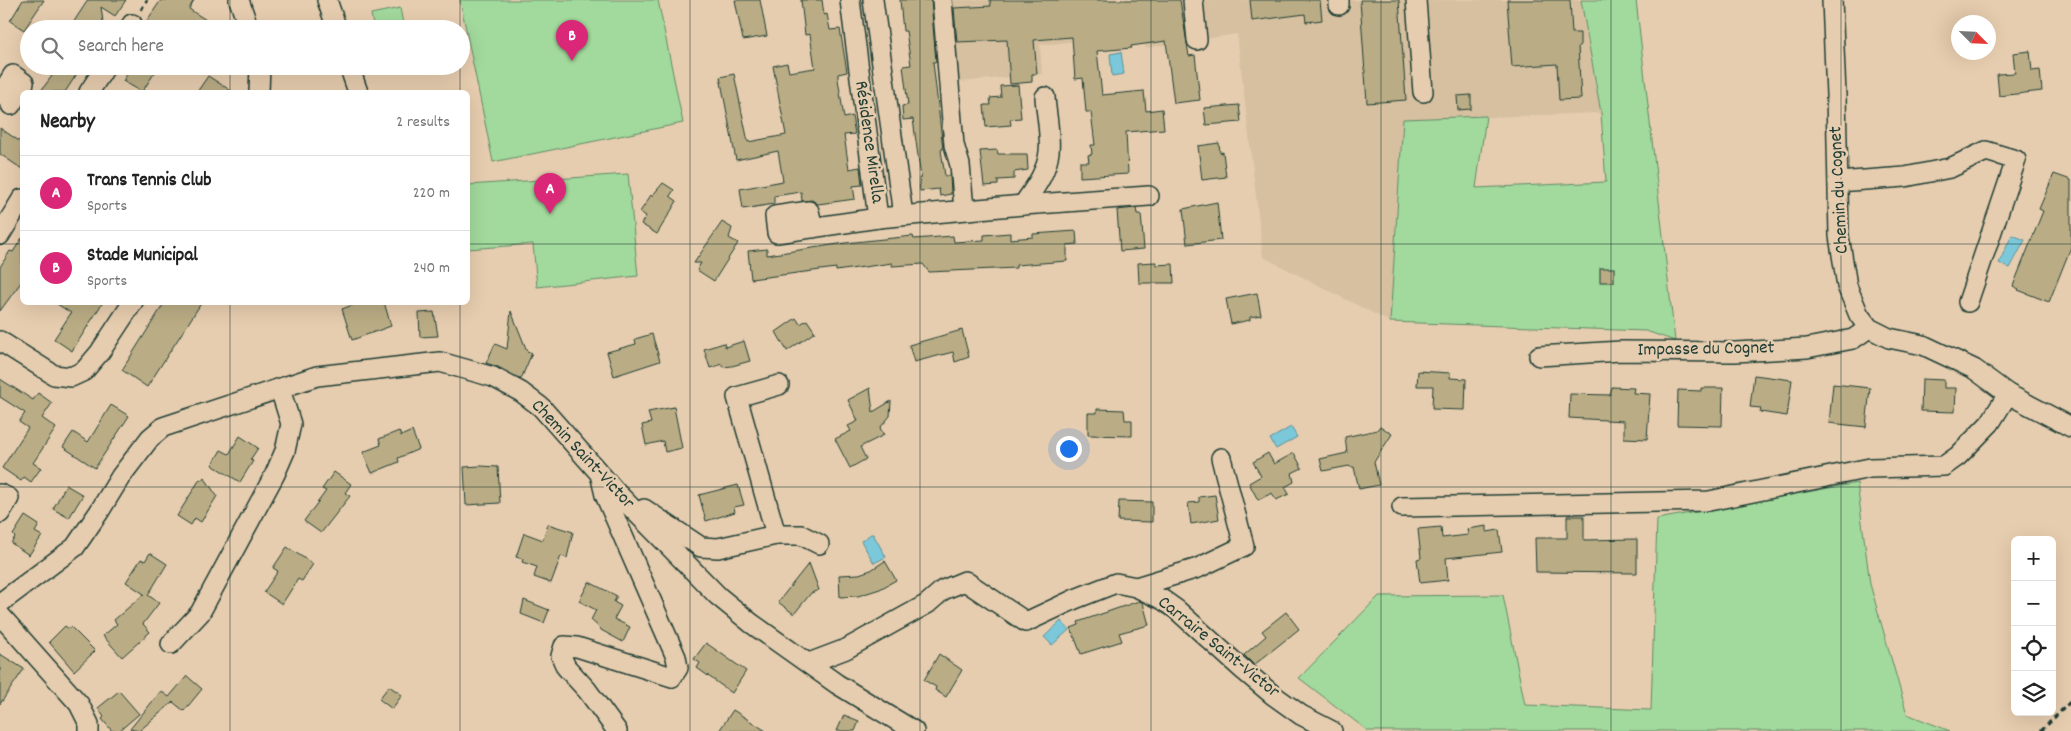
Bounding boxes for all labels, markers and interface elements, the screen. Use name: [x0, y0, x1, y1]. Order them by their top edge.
north arrow: [1951, 15, 1996, 60]
search box: [20, 20, 470, 75]
pin: B: [556, 20, 588, 61]
icon: search: [38, 34, 66, 62]
text: Search here: [78, 34, 164, 61]
street label: Résidence Mirella: [846, 79, 890, 206]
text: Nearby: [40, 108, 95, 138]
text: 2 results: [396, 111, 450, 134]
street label: Chemin du Cognet: [1823, 125, 1857, 255]
text: Trans Tennis Club: [87, 168, 211, 195]
pin: A: [534, 173, 566, 214]
text: A: [52, 182, 60, 205]
text: 220 m: [413, 182, 450, 205]
text: Sports: [87, 195, 127, 218]
text: Stade Municipal: [87, 243, 198, 270]
text: B: [52, 257, 60, 280]
text: 240 m: [413, 257, 450, 280]
text: Sports: [87, 270, 127, 293]
street label: Impasse du Cognet: [1637, 335, 1775, 365]
street label: Chemin Saint-Victor: [524, 394, 640, 516]
your location: [1056, 436, 1082, 462]
map controls: [2011, 536, 2056, 716]
button: +: [2011, 536, 2056, 581]
button: −: [2011, 581, 2056, 626]
street label: Carraire Saint-Victor: [1151, 590, 1285, 706]
button: locate: [2011, 626, 2056, 671]
button: layers: [2011, 671, 2056, 716]

